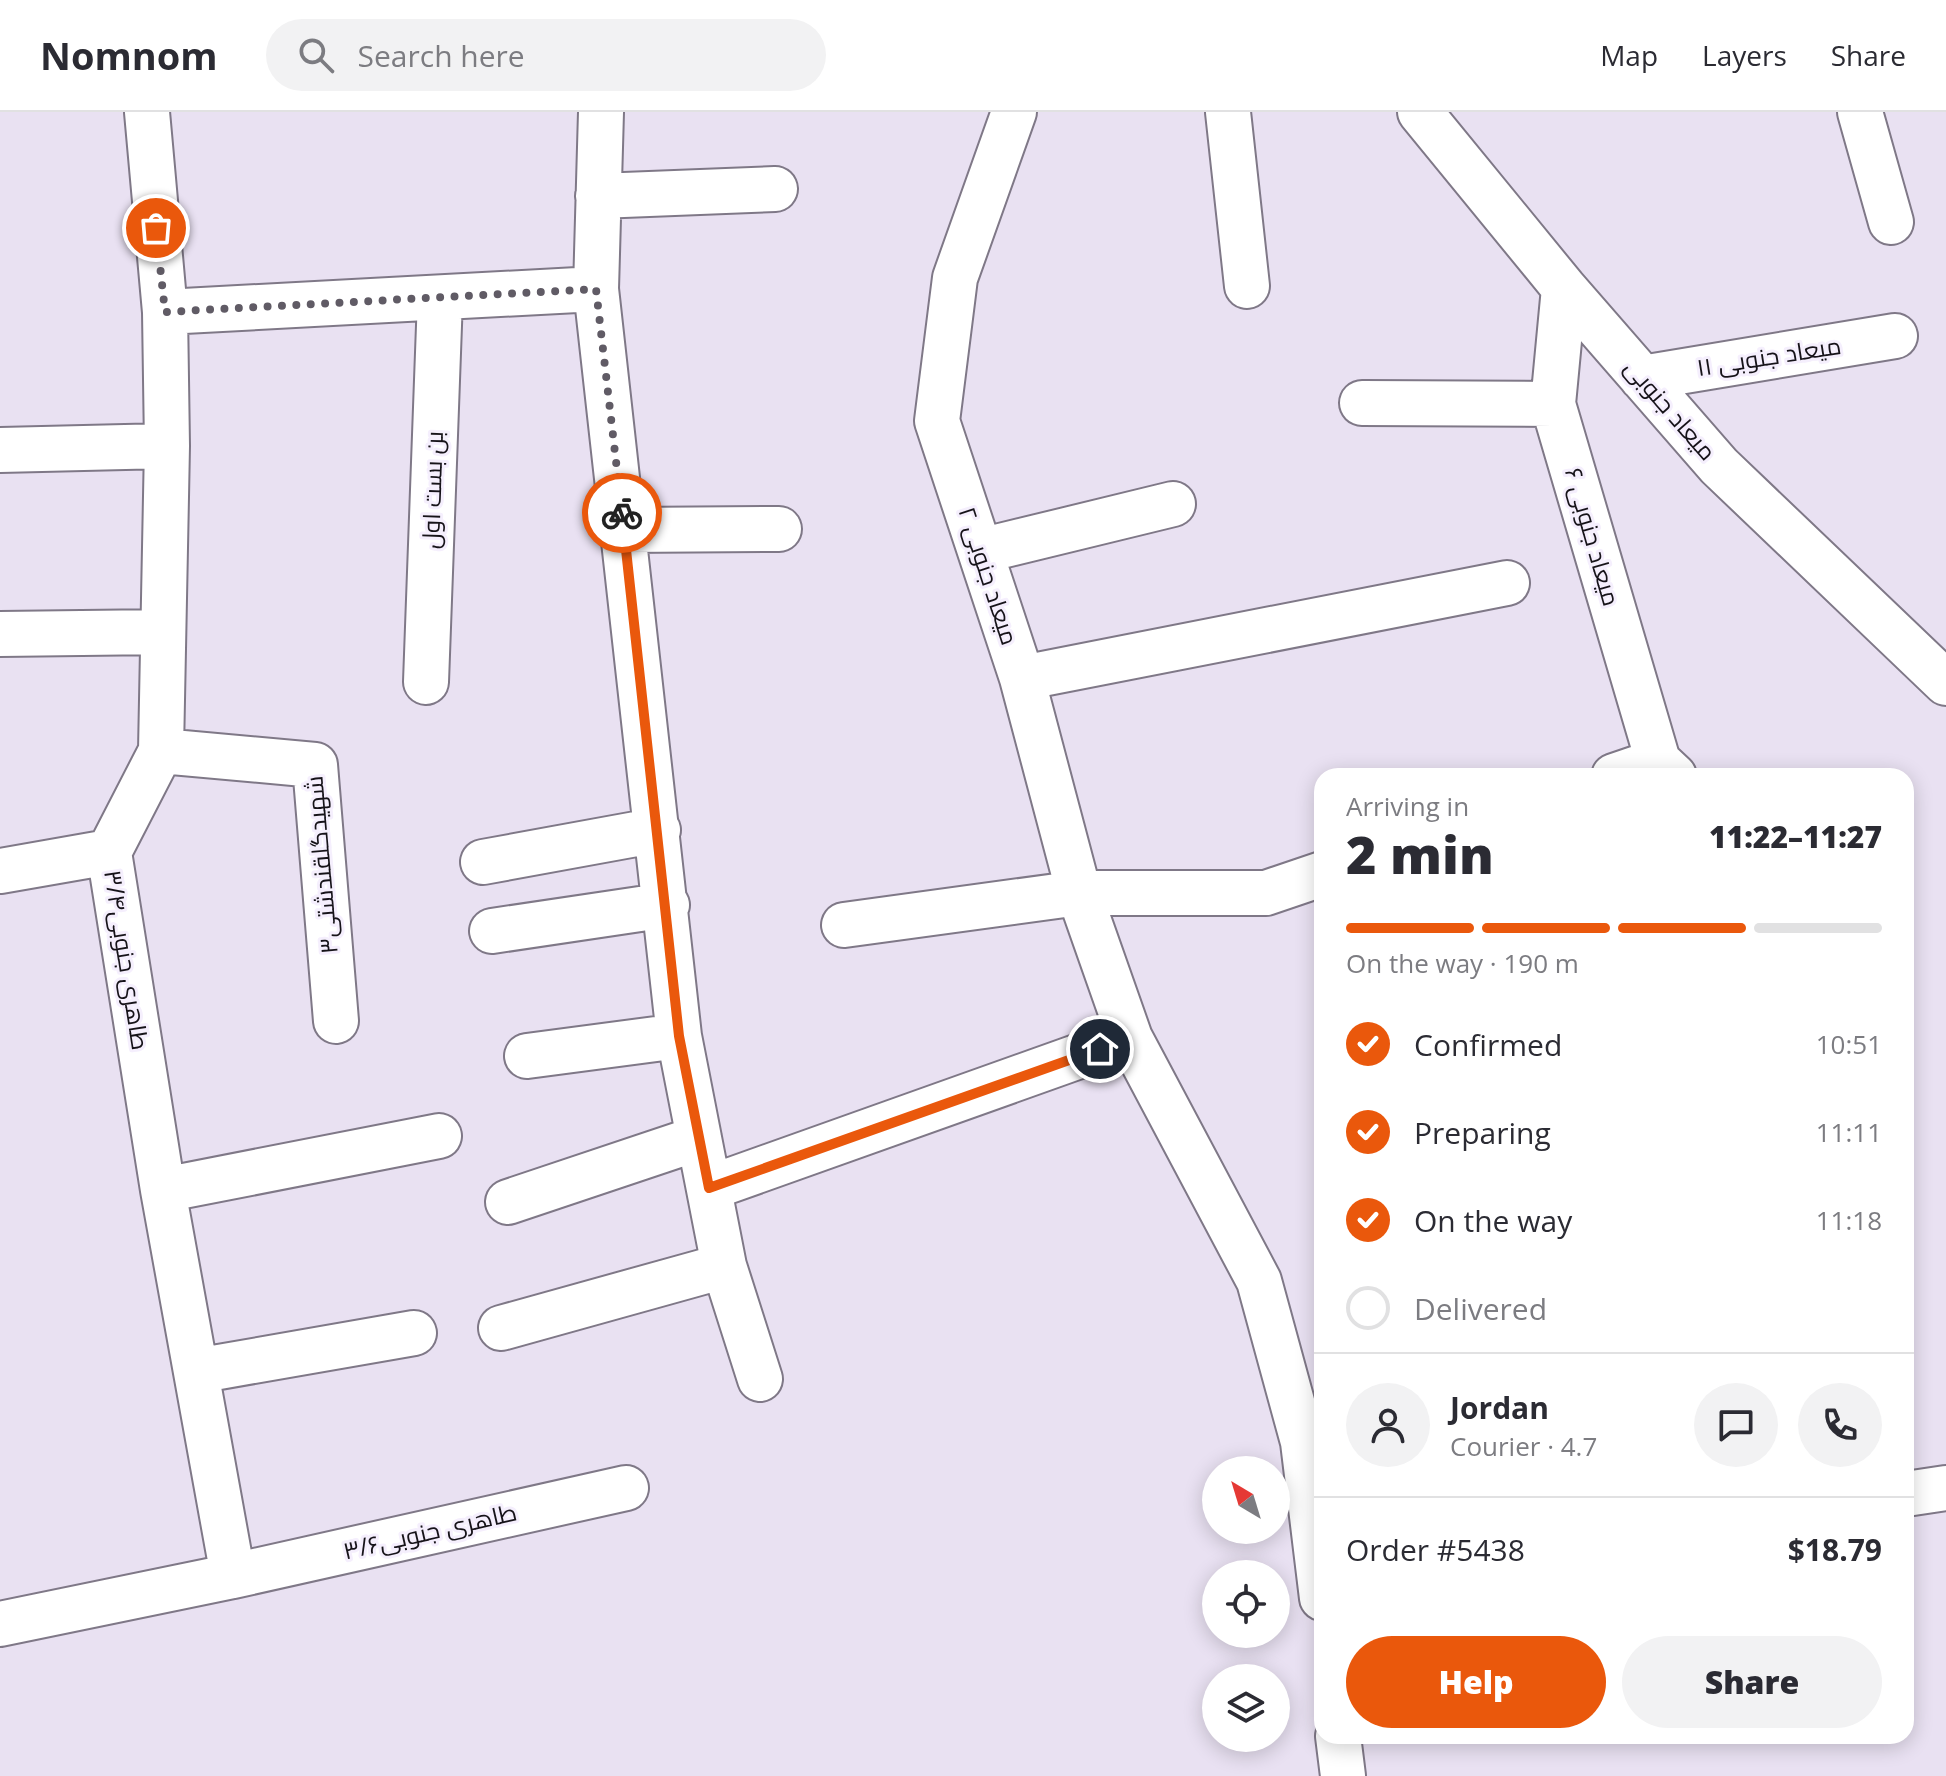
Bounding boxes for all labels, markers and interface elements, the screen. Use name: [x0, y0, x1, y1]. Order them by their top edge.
search box: [266, 19, 826, 91]
text: Nomnom: [40, 29, 218, 81]
icon: search: [294, 33, 338, 77]
text: Search here: [358, 35, 525, 76]
text: Map: [1600, 36, 1658, 74]
text: Layers: [1702, 36, 1787, 74]
text: Share: [1831, 36, 1906, 74]
pin: [122, 194, 190, 262]
icon: bag: [134, 206, 178, 250]
street label: میعاد جنوبی ۱۱: [1694, 328, 1843, 383]
street label: میعاد جنوبی: [1618, 351, 1724, 467]
street label: بن بست اول: [413, 430, 450, 549]
street label: میعاد جنوبی ۶: [1558, 464, 1629, 609]
courier: [582, 473, 662, 553]
icon: bike: [600, 491, 644, 535]
street label: میعاد جنوبی ۲: [952, 502, 1027, 649]
street label: شهیدگلقندشتی۳: [296, 775, 345, 956]
text: Arriving in: [1346, 788, 1469, 824]
text: 11:22–11:27: [1709, 816, 1882, 857]
text: 2 min: [1346, 818, 1494, 889]
street label: طاهری جنوبی۳/۴: [97, 867, 158, 1052]
text: On the way · 190 m: [1346, 945, 1579, 981]
pin: [1066, 1015, 1134, 1083]
icon: check: [1346, 1022, 1390, 1066]
text: Confirmed: [1414, 1024, 1562, 1065]
text: 10:51: [1816, 1026, 1882, 1062]
icon: home: [1078, 1027, 1122, 1071]
icon: check: [1346, 1110, 1390, 1154]
text: Preparing: [1414, 1112, 1551, 1153]
text: 11:11: [1816, 1114, 1882, 1150]
icon: check: [1346, 1198, 1390, 1242]
text: On the way: [1414, 1200, 1572, 1241]
text: 11:18: [1816, 1202, 1882, 1238]
text: Delivered: [1414, 1288, 1547, 1329]
button: person: [1346, 1383, 1430, 1467]
button: chat: [1694, 1383, 1778, 1467]
button: phone: [1798, 1383, 1882, 1467]
text: Jordan: [1450, 1387, 1549, 1428]
text: Courier · 4.7: [1450, 1428, 1597, 1464]
north arrow: [1202, 1456, 1290, 1544]
map controls: [1202, 1456, 1290, 1752]
street label: طاهری جنوبی۳/۶: [340, 1495, 520, 1567]
text: Order #5438: [1346, 1529, 1525, 1570]
text: $18.79: [1788, 1529, 1882, 1570]
button: locate: [1202, 1560, 1290, 1648]
button: Help: [1346, 1636, 1606, 1728]
button: Share: [1622, 1636, 1882, 1728]
button: layers: [1202, 1664, 1290, 1752]

